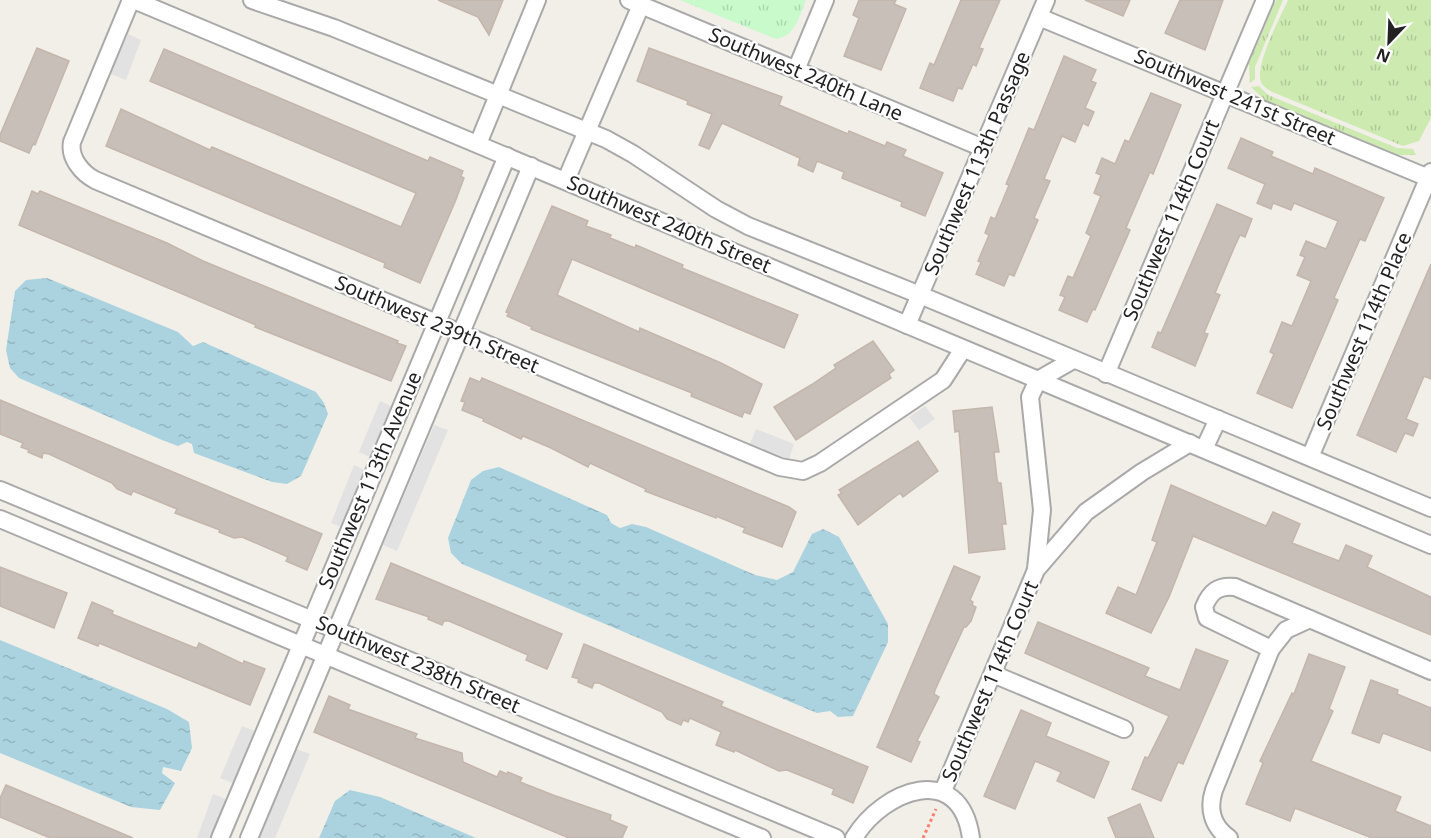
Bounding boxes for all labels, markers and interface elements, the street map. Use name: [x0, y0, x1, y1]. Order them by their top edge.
north arrow: [1359, 12, 1419, 72]
street label: Southwest 240th Lane: [705, 20, 907, 127]
street label: Southwest 241st Street: [1130, 42, 1340, 151]
text: N: [1373, 43, 1393, 68]
street label: Southwest 113th Passage: [917, 47, 1036, 279]
street label: Southwest 114th Court: [1116, 115, 1225, 324]
street label: Southwest 240th Street: [563, 168, 775, 279]
street label: Southwest 114th Place: [1310, 228, 1417, 434]
street label: Southwest 239th Street: [331, 268, 543, 379]
street label: Southwest 113th Avenue: [312, 367, 428, 592]
street label: Southwest 114th Court: [935, 576, 1044, 785]
street label: Southwest 238th Street: [312, 608, 524, 719]

